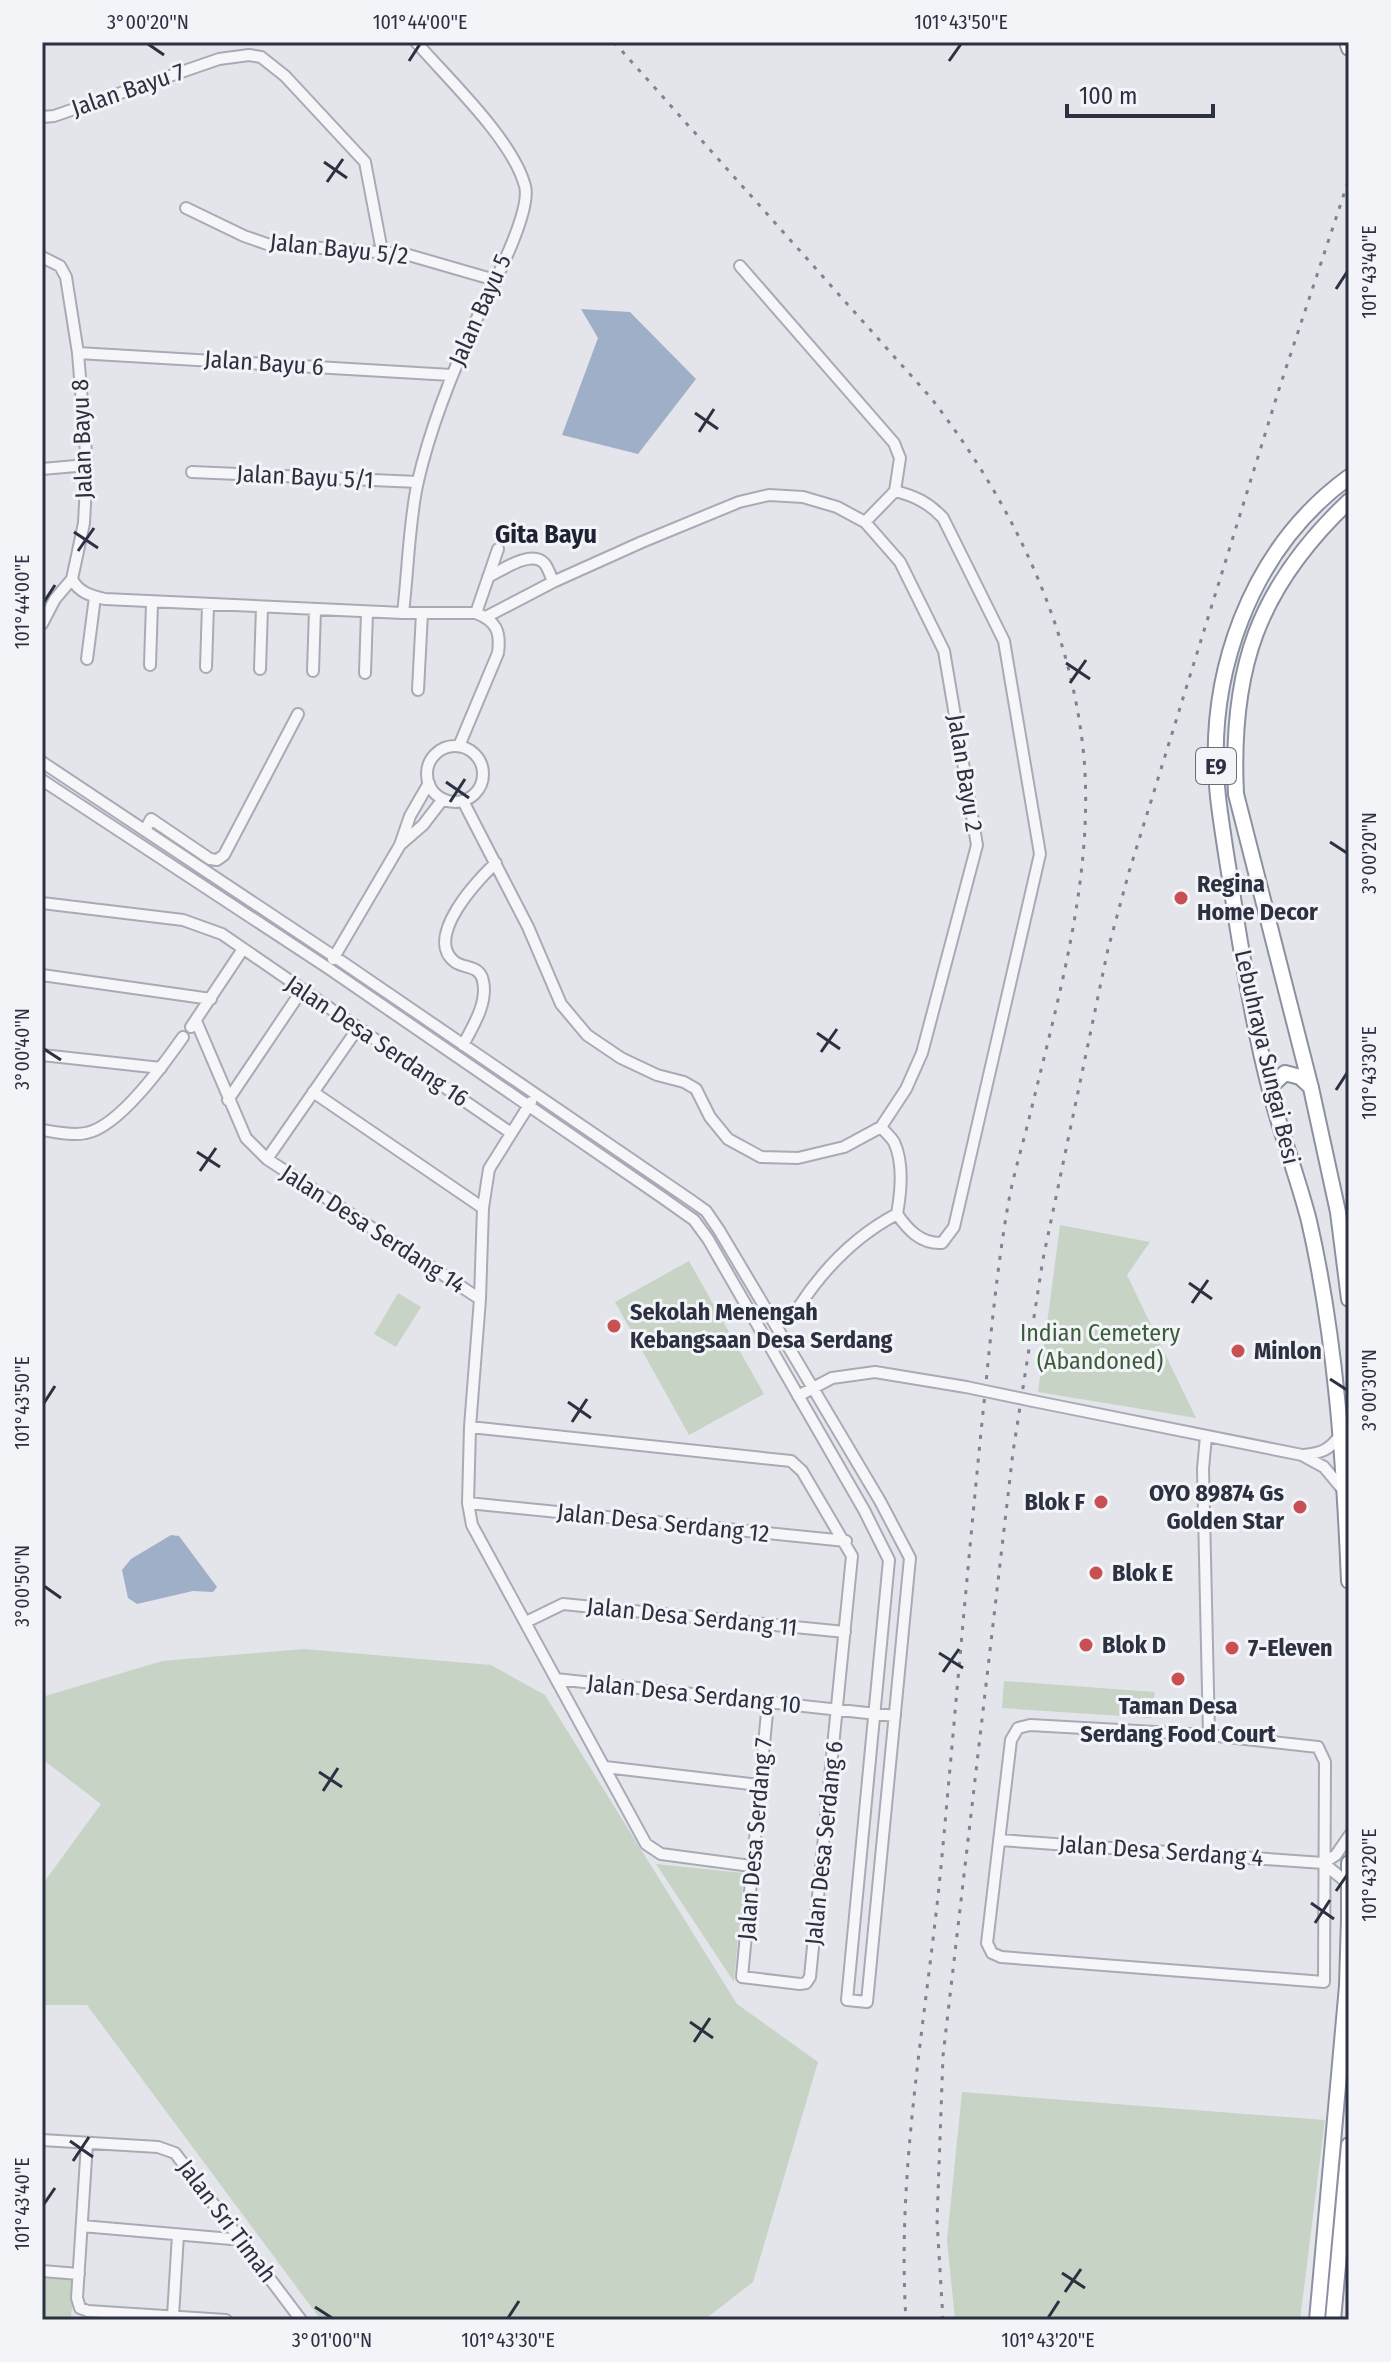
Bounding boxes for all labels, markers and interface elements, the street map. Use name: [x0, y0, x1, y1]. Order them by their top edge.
text: 3°00'20"N: [107, 10, 189, 34]
text: 101°44'00"E: [373, 10, 467, 34]
text: 101°43'50"E: [914, 10, 1008, 34]
street label: Jalan Bayu 7: [68, 58, 188, 122]
scale bar: [1067, 68, 1213, 118]
text: 100 m: [1079, 82, 1137, 110]
text: 101°43'40"E: [1357, 225, 1381, 319]
street label: Jalan Bayu 5/2: [268, 228, 410, 270]
street label: Jalan Bayu 5: [443, 250, 517, 370]
street label: Jalan Bayu 6: [203, 345, 325, 381]
street label: Jalan Bayu 8: [66, 379, 98, 499]
street label: Jalan Bayu 5/1: [236, 459, 374, 495]
district label: Gita Bayu: [495, 519, 597, 550]
text: 101°44'00"E: [10, 555, 34, 649]
street label: Jalan Bayu 2: [942, 712, 988, 834]
road number: E9: [1196, 748, 1236, 784]
text: 3°00'20"N: [1357, 812, 1381, 894]
place label: Regina Home Decor: [1197, 870, 1318, 926]
marker: Regina Home Decor: [1172, 889, 1190, 907]
street label: Lebuhraya Sungai Besi: [1229, 947, 1305, 1167]
street label: Jalan Desa Serdang 16: [280, 969, 474, 1113]
text: 3°00'40"N: [10, 1008, 34, 1090]
text: 101°43'30"E: [1357, 1026, 1381, 1120]
street label: Jalan Desa Serdang 14: [276, 1159, 470, 1299]
place label: Sekolah Menengah Kebangsaan Desa Serdang: [630, 1298, 893, 1354]
marker: Sekolah Menengah Kebangsaan Desa Serdang: [605, 1317, 623, 1335]
park label: Indian Cemetery (Abandoned): [1020, 1319, 1180, 1375]
place label: Minlon: [1254, 1337, 1322, 1365]
marker: Minlon: [1229, 1342, 1247, 1360]
text: 3°00'30"N: [1357, 1349, 1381, 1431]
text: 101°43'50"E: [10, 1356, 34, 1450]
place label: OYO 89874 Gs Golden Star: [1149, 1479, 1284, 1535]
place label: Blok F: [1025, 1488, 1085, 1516]
marker: Blok F: [1092, 1493, 1110, 1511]
street label: Jalan Desa Serdang 12: [556, 1498, 770, 1548]
marker: OYO 89874 Gs Golden Star: [1291, 1498, 1309, 1516]
text: 3°00'50"N: [10, 1545, 34, 1627]
place label: Blok E: [1112, 1559, 1173, 1587]
marker: Blok E: [1087, 1564, 1105, 1582]
street label: Jalan Desa Serdang 11: [585, 1592, 799, 1642]
place label: Blok D: [1102, 1631, 1166, 1659]
place label: 7-Eleven: [1248, 1634, 1333, 1662]
marker: Blok D: [1077, 1636, 1095, 1654]
marker: 7-Eleven: [1223, 1639, 1241, 1657]
street label: Jalan Desa Serdang 10: [586, 1669, 802, 1719]
marker: Taman Desa Serdang Food Court: [1169, 1670, 1187, 1688]
place label: Taman Desa Serdang Food Court: [1080, 1692, 1276, 1748]
street label: Jalan Desa Serdang 7: [732, 1736, 778, 1941]
street label: Jalan Desa Serdang 6: [799, 1740, 849, 1946]
text: 101°43'20"E: [1357, 1828, 1381, 1922]
street label: Jalan Desa Serdang 4: [1058, 1830, 1264, 1872]
street label: Jalan Sri Timah: [172, 2154, 282, 2288]
text: 101°43'40"E: [10, 2157, 34, 2251]
text: 3°01'00"N: [292, 2328, 372, 2352]
text: 101°43'30"E: [461, 2328, 555, 2352]
text: 101°43'20"E: [1001, 2328, 1095, 2352]

